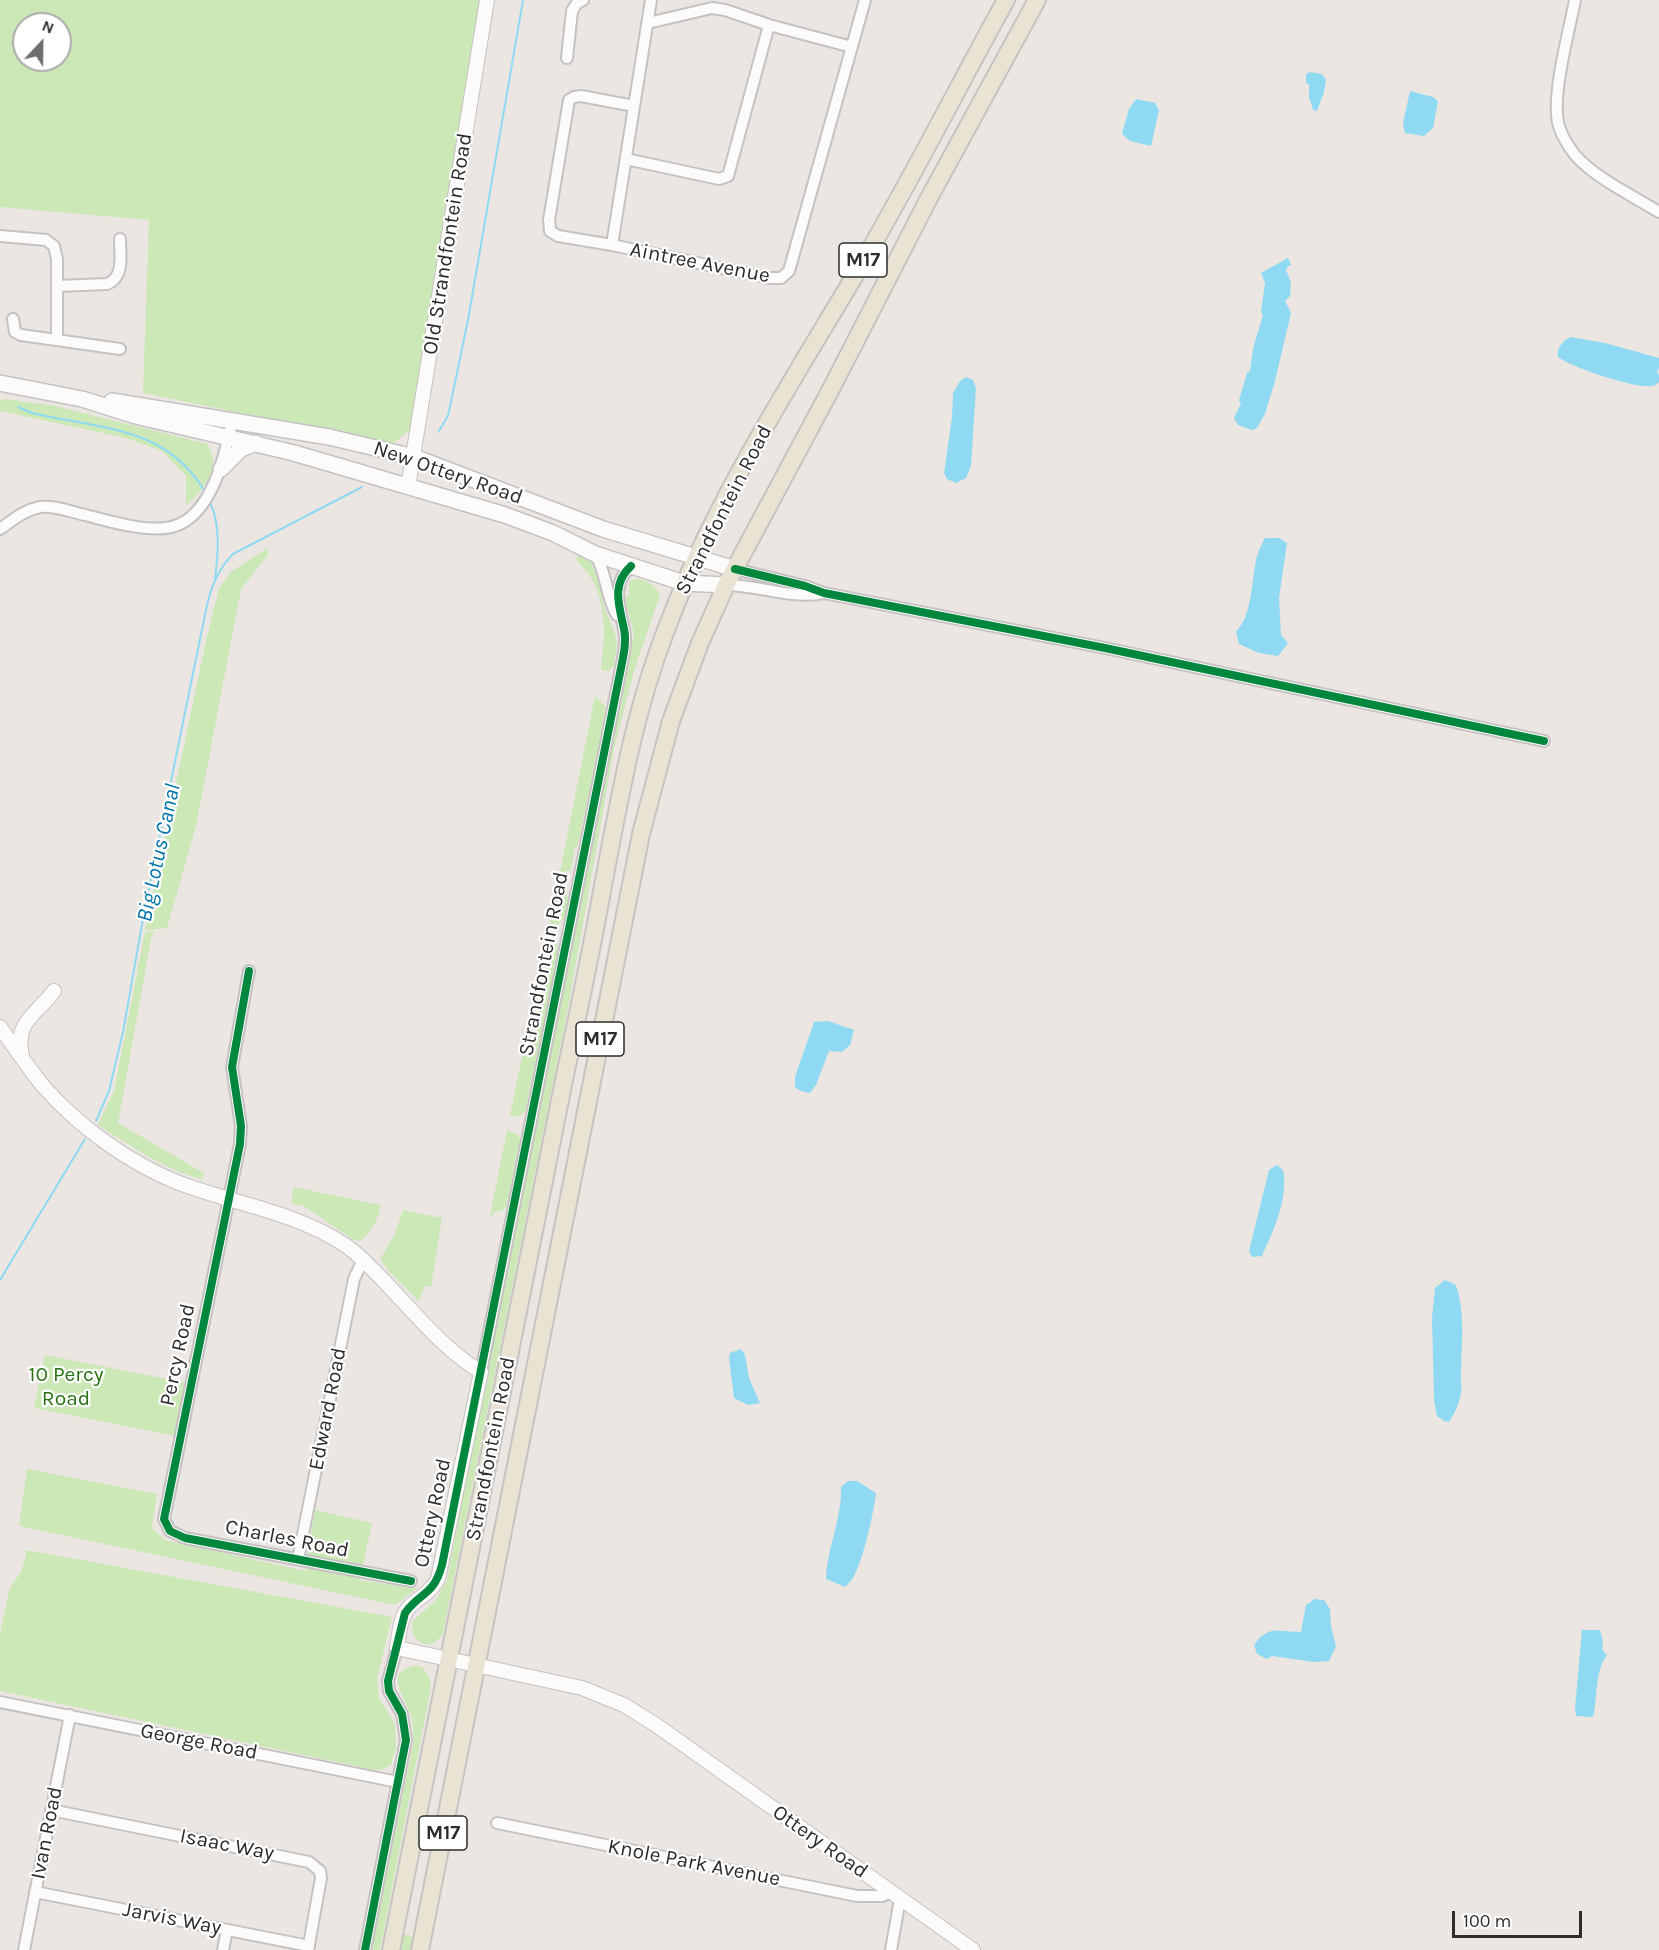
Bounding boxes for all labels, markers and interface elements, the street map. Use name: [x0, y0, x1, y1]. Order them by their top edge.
north arrow: [12, 12, 72, 72]
text: N: [39, 16, 57, 38]
street label: Old Strandfontein Road: [418, 131, 478, 357]
street label: Aintree Avenue: [628, 237, 772, 289]
road number: M17: [839, 243, 887, 277]
street label: Strandfontein Road: [670, 421, 778, 599]
street label: New Ottery Road: [370, 436, 526, 510]
water label: Big Lotus Canal: [131, 782, 187, 924]
street label: Strandfontein Road: [514, 870, 574, 1058]
road number: M17: [576, 1022, 624, 1056]
street label: Percy Road: [155, 1302, 201, 1408]
street label: Edward Road: [304, 1346, 352, 1472]
street label: Strandfontein Road: [461, 1355, 521, 1543]
park label: 10 Percy Road: [28, 1362, 104, 1412]
street label: Ottery Road: [409, 1456, 457, 1570]
street label: Charles Road: [223, 1515, 351, 1563]
street label: George Road: [138, 1718, 260, 1766]
street label: Ivan Road: [26, 1784, 68, 1882]
street label: Ottery Road: [767, 1800, 873, 1884]
road number: M17: [419, 1816, 467, 1850]
street label: Isaac Way: [178, 1824, 276, 1866]
street label: Knole Park Avenue: [606, 1834, 782, 1892]
street label: Jarvis Way: [121, 1897, 223, 1941]
scale bar: [1455, 1899, 1586, 1937]
text: 100 m: [1463, 1910, 1511, 1932]

